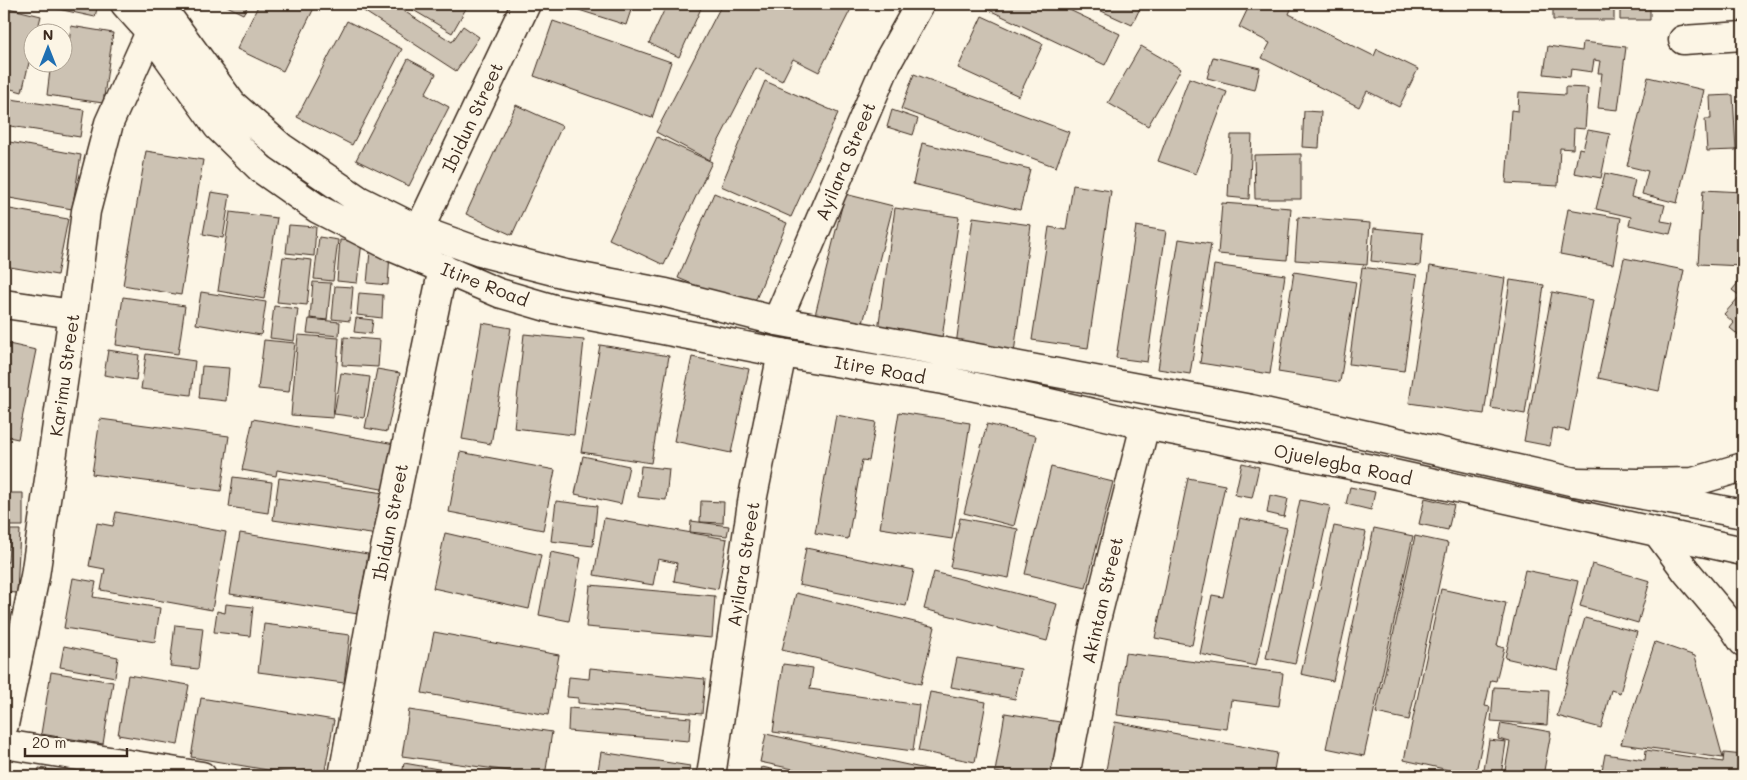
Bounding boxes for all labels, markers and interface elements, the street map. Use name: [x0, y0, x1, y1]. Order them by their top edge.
north arrow: [22, 22, 72, 72]
text: N: [43, 25, 53, 44]
street label: Ibidun Street: [436, 58, 508, 176]
street label: Ayilara Street: [809, 98, 881, 224]
street label: Itire Road: [438, 256, 532, 312]
street label: Karimu Street: [43, 312, 85, 438]
street label: Itire Road: [833, 349, 927, 389]
street label: Ojuelegba Road: [1272, 438, 1414, 490]
street label: Ibidun Street: [367, 461, 413, 583]
street label: Ayilara Street: [721, 500, 765, 628]
street label: Akintan Street: [1076, 534, 1128, 666]
scale bar: [25, 725, 128, 757]
text: 20 m: [32, 732, 66, 752]

